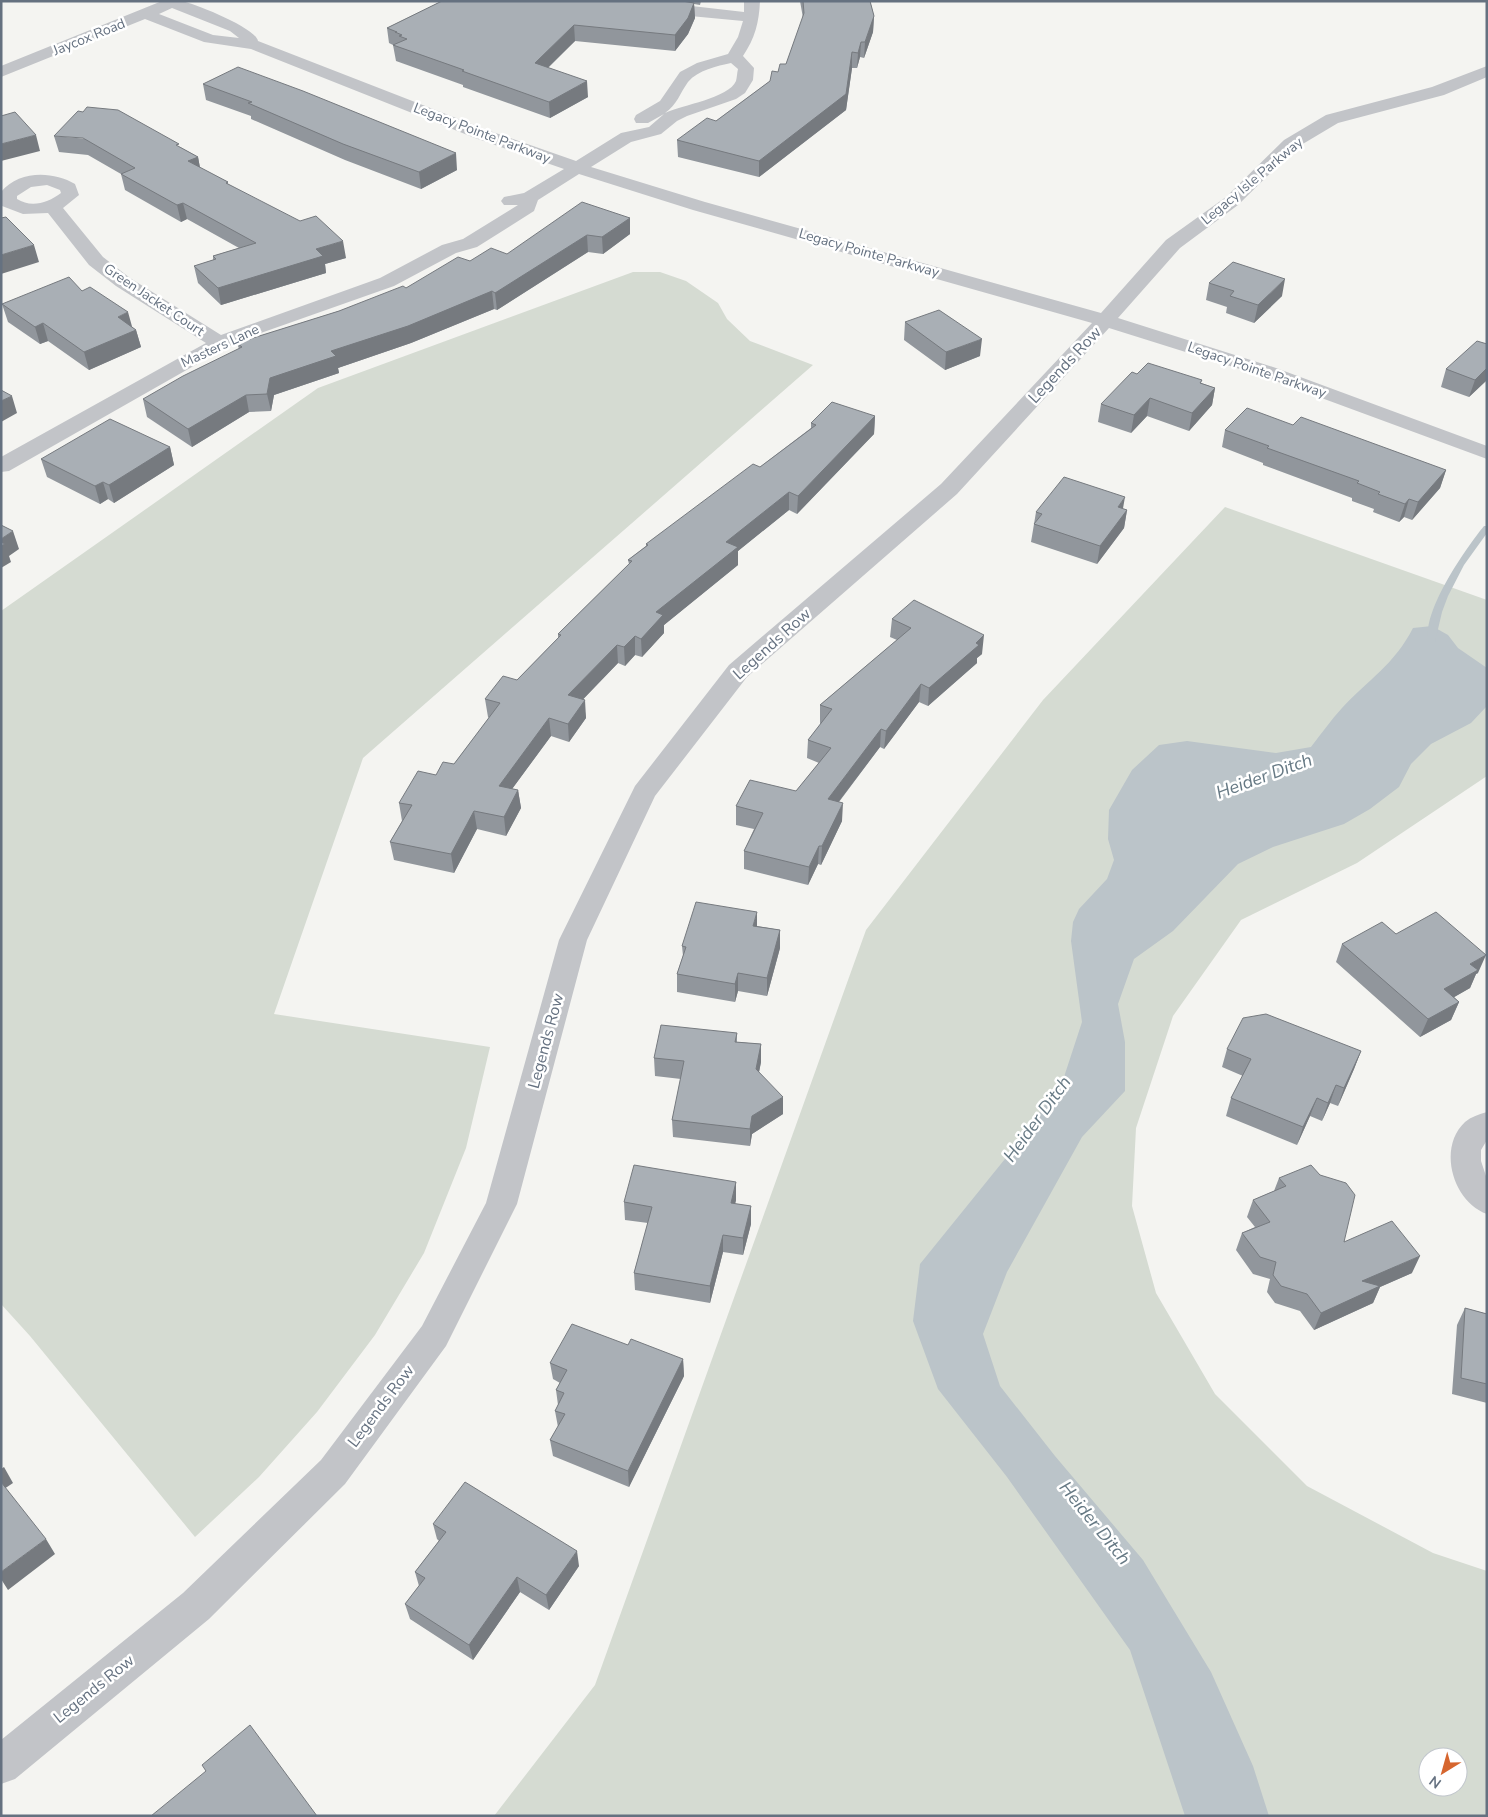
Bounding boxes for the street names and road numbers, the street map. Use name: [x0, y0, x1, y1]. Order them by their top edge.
street label: Jaycox Road: [49, 14, 128, 61]
street label: Legacy Pointe Parkway: [411, 98, 554, 168]
street label: Legacy Isle Parkway: [1197, 132, 1307, 229]
street label: Legacy Pointe Parkway: [797, 224, 942, 282]
street label: Green Jacket Court: [100, 259, 208, 341]
street label: Masters Lane: [178, 320, 262, 372]
street label: Legends Row: [1024, 321, 1107, 408]
street label: Legacy Pointe Parkway: [1185, 337, 1330, 403]
street label: Legends Row: [728, 603, 816, 685]
street label: Legends Row: [523, 990, 569, 1091]
street label: Legends Row: [343, 1360, 420, 1452]
street label: Legends Row: [49, 1649, 139, 1728]

